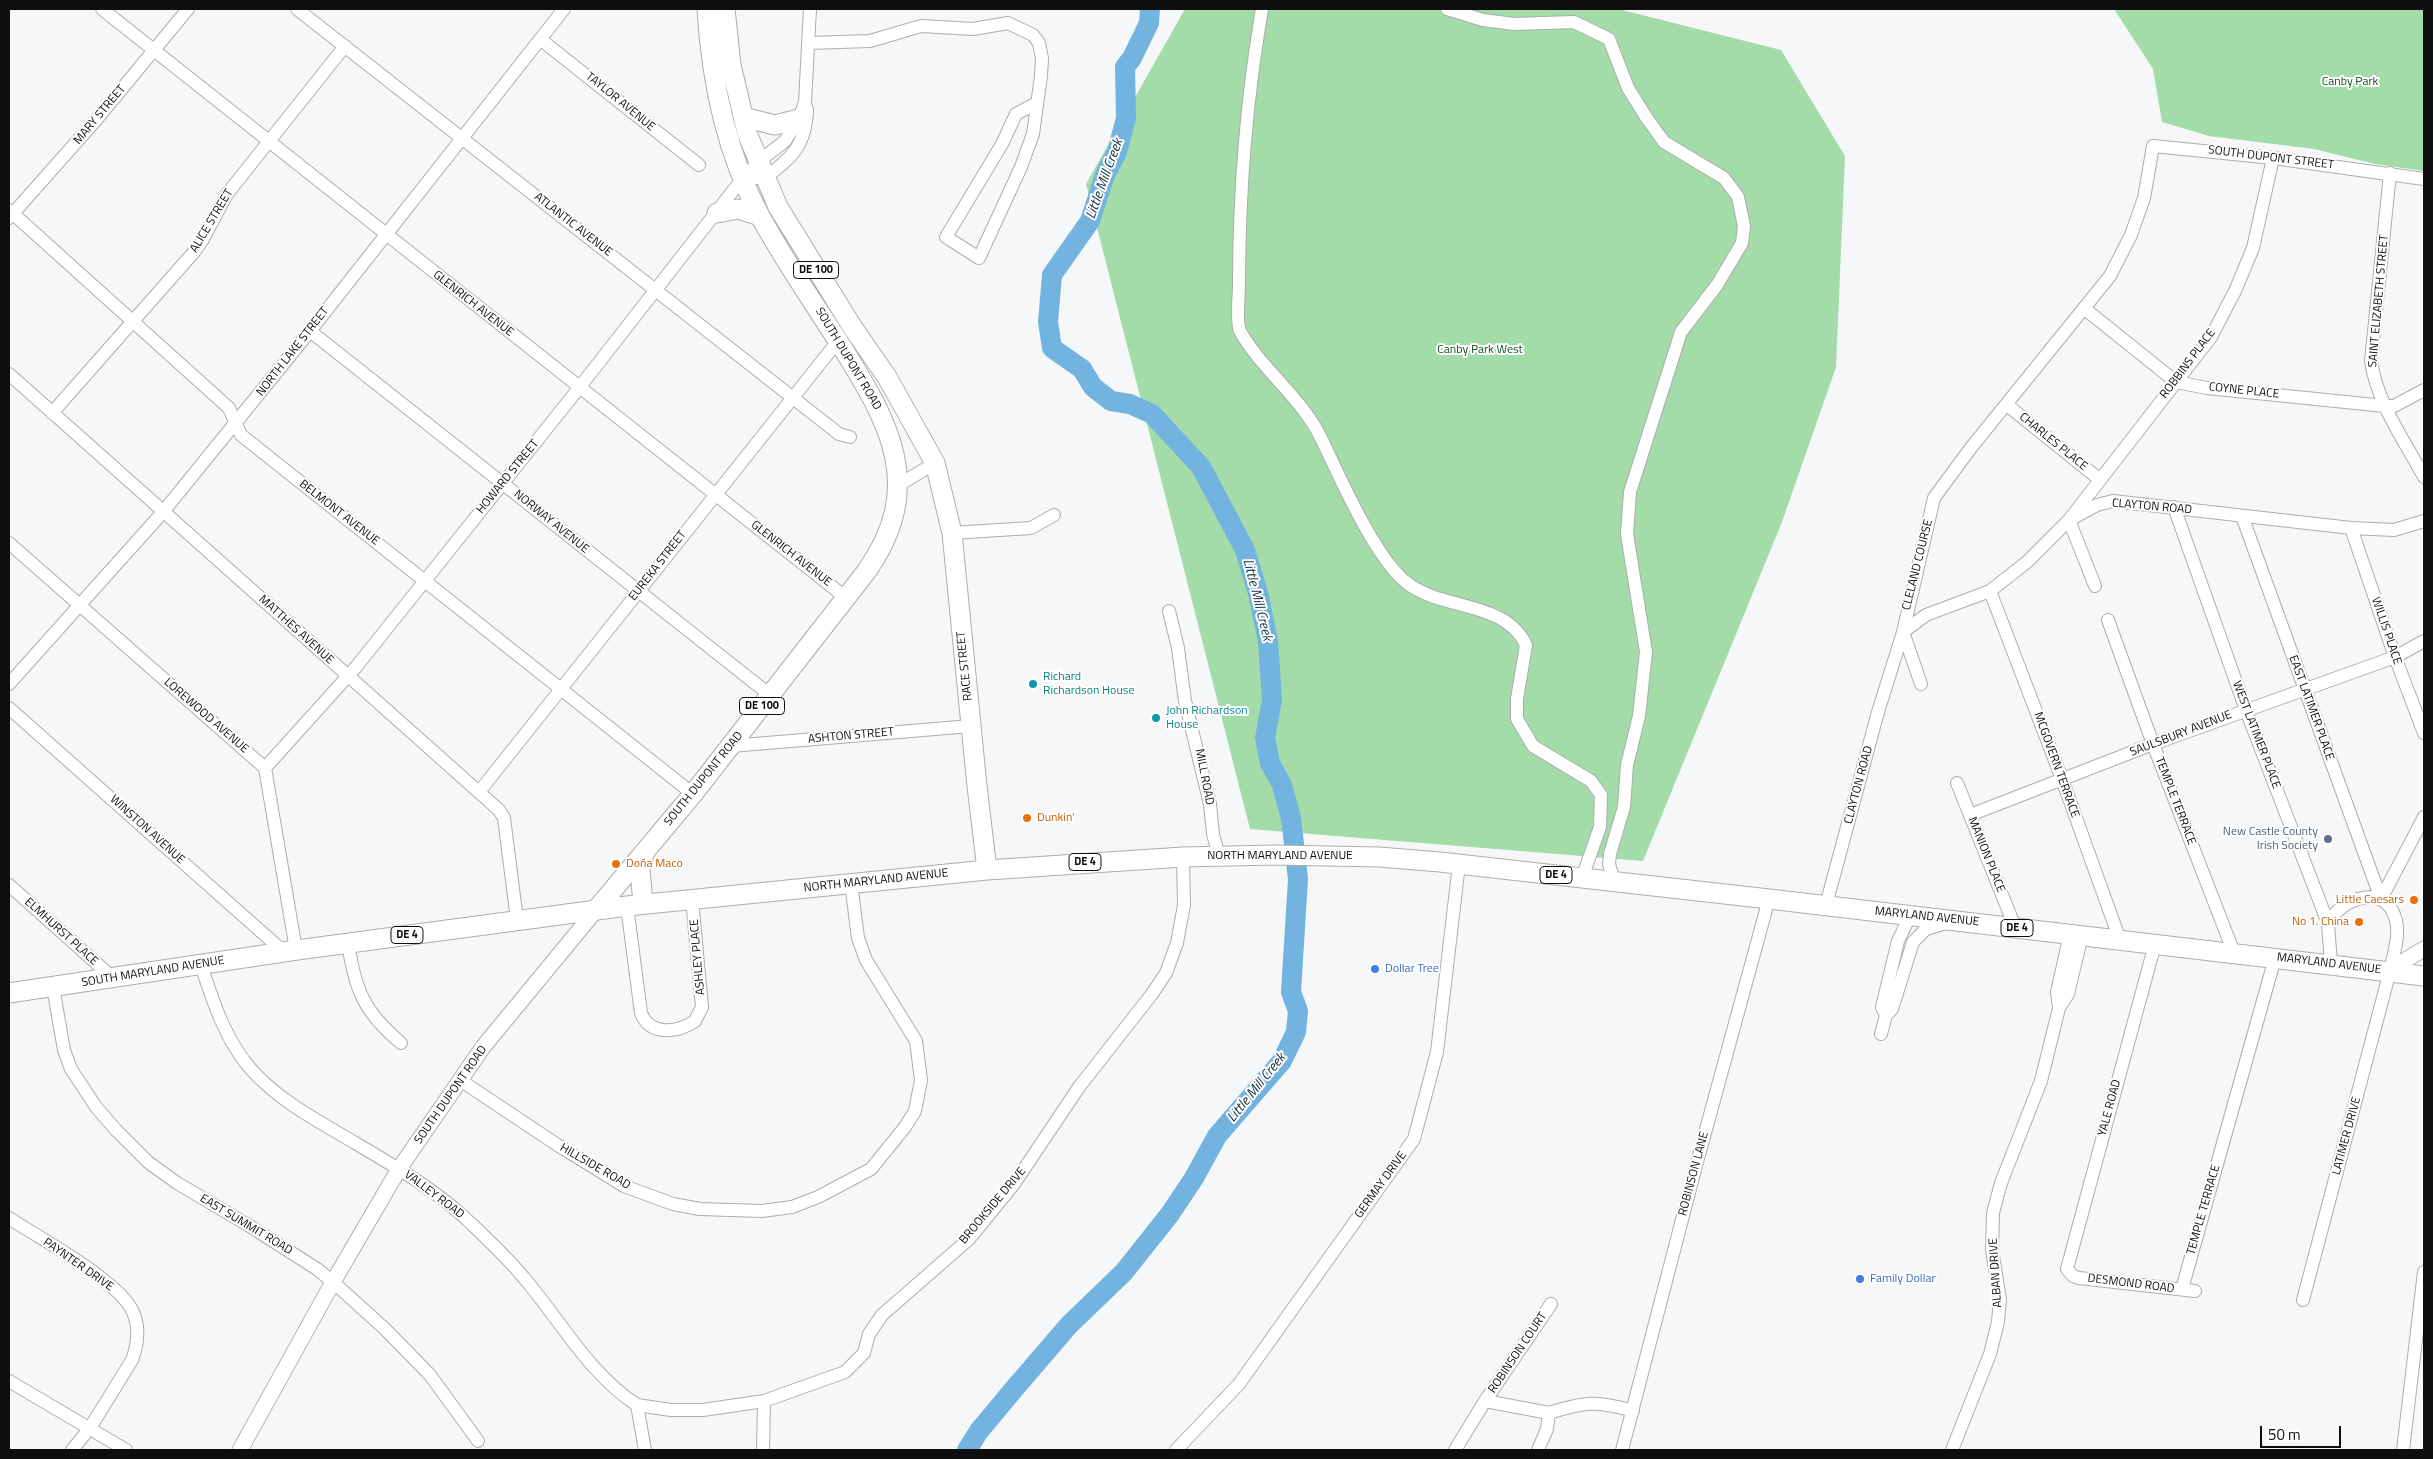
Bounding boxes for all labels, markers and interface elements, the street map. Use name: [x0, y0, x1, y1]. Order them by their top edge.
street label: TAYLOR AVENUE: [582, 70, 658, 134]
park label: Canby Park: [2322, 75, 2378, 89]
street label: MARY STREET: [71, 82, 129, 148]
water label: Little Mill Creek: [1083, 137, 1127, 221]
street label: SOUTH DUPONT STREET: [2207, 143, 2335, 173]
street label: ALICE STREET: [187, 187, 237, 255]
street label: ATLANTIC AVENUE: [531, 190, 615, 260]
street label: SAINT ELIZABETH STREET: [2366, 234, 2392, 368]
road number: DE 100: [794, 262, 838, 278]
street label: GLENRICH AVENUE: [430, 268, 516, 340]
street label: NORTH LAKE STREET: [254, 305, 332, 399]
street label: SOUTH DUPONT ROAD: [812, 305, 884, 413]
street label: ROBBINS PLACE: [2157, 326, 2219, 402]
park label: Canby Park West: [1437, 343, 1523, 357]
street label: COYNE PLACE: [2208, 380, 2280, 402]
street label: CHARLES PLACE: [2016, 410, 2090, 474]
street label: HOWARD STREET: [474, 437, 542, 517]
street label: BELMONT AVENUE: [296, 477, 382, 549]
street label: NORWAY AVENUE: [511, 487, 591, 557]
street label: CLAYTON ROAD: [2111, 496, 2193, 518]
street label: GLENRICH AVENUE: [748, 518, 834, 590]
street label: CLELAND COURSE: [1900, 518, 1936, 612]
street label: EUREKA STREET: [626, 528, 690, 604]
water label: Little Mill Creek: [1239, 557, 1275, 643]
street label: MATTHES AVENUE: [255, 593, 337, 667]
street label: WILLIS PLACE: [2368, 595, 2404, 667]
street label: RACE STREET: [954, 630, 976, 702]
street label: EAST LATIMER PLACE: [2285, 654, 2337, 762]
place label: Richard Richardson House: [1043, 670, 1134, 698]
street label: LOREWOOD AVENUE: [161, 675, 251, 757]
marker: Richard Richardson House: [1027, 678, 1039, 690]
street label: WEST LATIMER PLACE: [2229, 679, 2283, 791]
road number: DE 100: [740, 698, 784, 714]
place label: John Richardson House: [1166, 704, 1248, 732]
street label: SAULSBURY AVENUE: [2128, 708, 2234, 760]
street label: MCGOVERN TERRACE: [2030, 710, 2082, 820]
marker: John Richardson House: [1150, 712, 1162, 724]
street label: ASHTON STREET: [807, 725, 895, 747]
street label: SOUTH DUPONT ROAD: [662, 729, 746, 829]
street label: CLAYTON ROAD: [1842, 744, 1876, 826]
street label: MILL ROAD: [1191, 748, 1217, 806]
street label: TEMPLE TERRACE: [2152, 755, 2198, 847]
street label: WINSTON AVENUE: [107, 793, 187, 867]
place label: Dunkin': [1037, 811, 1075, 825]
marker: Dunkin': [1021, 812, 1033, 824]
street label: MANION PLACE: [1964, 815, 2008, 895]
place label: New Castle County Irish Society: [2223, 825, 2318, 853]
marker: New Castle County Irish Society: [2322, 833, 2334, 845]
street label: NORTH MARYLAND AVENUE: [1207, 849, 1353, 863]
road number: DE 4: [1069, 854, 1101, 870]
place label: Doña Maco: [626, 857, 683, 871]
marker: Doña Maco: [610, 858, 622, 870]
street label: NORTH MARYLAND AVENUE: [803, 866, 949, 896]
road number: DE 4: [1540, 866, 1572, 884]
place label: Little Caesars: [2336, 893, 2404, 907]
marker: Little Caesars: [2408, 894, 2420, 906]
street label: ELMHURST PLACE: [21, 895, 101, 969]
street label: MARYLAND AVENUE: [1874, 904, 1980, 930]
place label: No 1. China: [2292, 915, 2349, 929]
marker: No 1. China: [2353, 916, 2365, 928]
street label: ASHLEY PLACE: [688, 918, 708, 996]
road number: DE 4: [2001, 920, 2033, 936]
road number: DE 4: [391, 926, 423, 944]
street label: MARYLAND AVENUE: [2276, 950, 2382, 978]
street label: SOUTH MARYLAND AVENUE: [81, 954, 225, 990]
place label: Dollar Tree: [1385, 962, 1439, 976]
marker: Dollar Tree: [1369, 963, 1381, 975]
street label: SOUTH DUPONT ROAD: [412, 1043, 490, 1147]
water label: Little Mill Creek: [1224, 1050, 1290, 1126]
street label: YALE ROAD: [2096, 1078, 2124, 1138]
street label: LATIMER DRIVE: [2330, 1095, 2364, 1177]
street label: ROBINSON LANE: [1676, 1130, 1712, 1218]
street label: HILLSIDE ROAD: [557, 1141, 633, 1193]
street label: GERMAY DRIVE: [1352, 1149, 1410, 1221]
street label: TEMPLE TERRACE: [2184, 1163, 2224, 1257]
street label: BROOKSIDE DRIVE: [957, 1165, 1029, 1247]
street label: VALLEY ROAD: [401, 1168, 467, 1222]
street label: EAST SUMMIT ROAD: [197, 1192, 295, 1258]
street label: PAYNTER DRIVE: [40, 1235, 116, 1295]
street label: ALBAN DRIVE: [1986, 1238, 2006, 1308]
place label: Family Dollar: [1870, 1272, 1936, 1286]
street label: DESMOND ROAD: [2087, 1272, 2175, 1296]
marker: Family Dollar: [1854, 1273, 1866, 1285]
street label: ROBINSON COURT: [1486, 1310, 1550, 1396]
scale bar: [2263, 1416, 2344, 1448]
text: 50 m: [2268, 1423, 2301, 1446]

